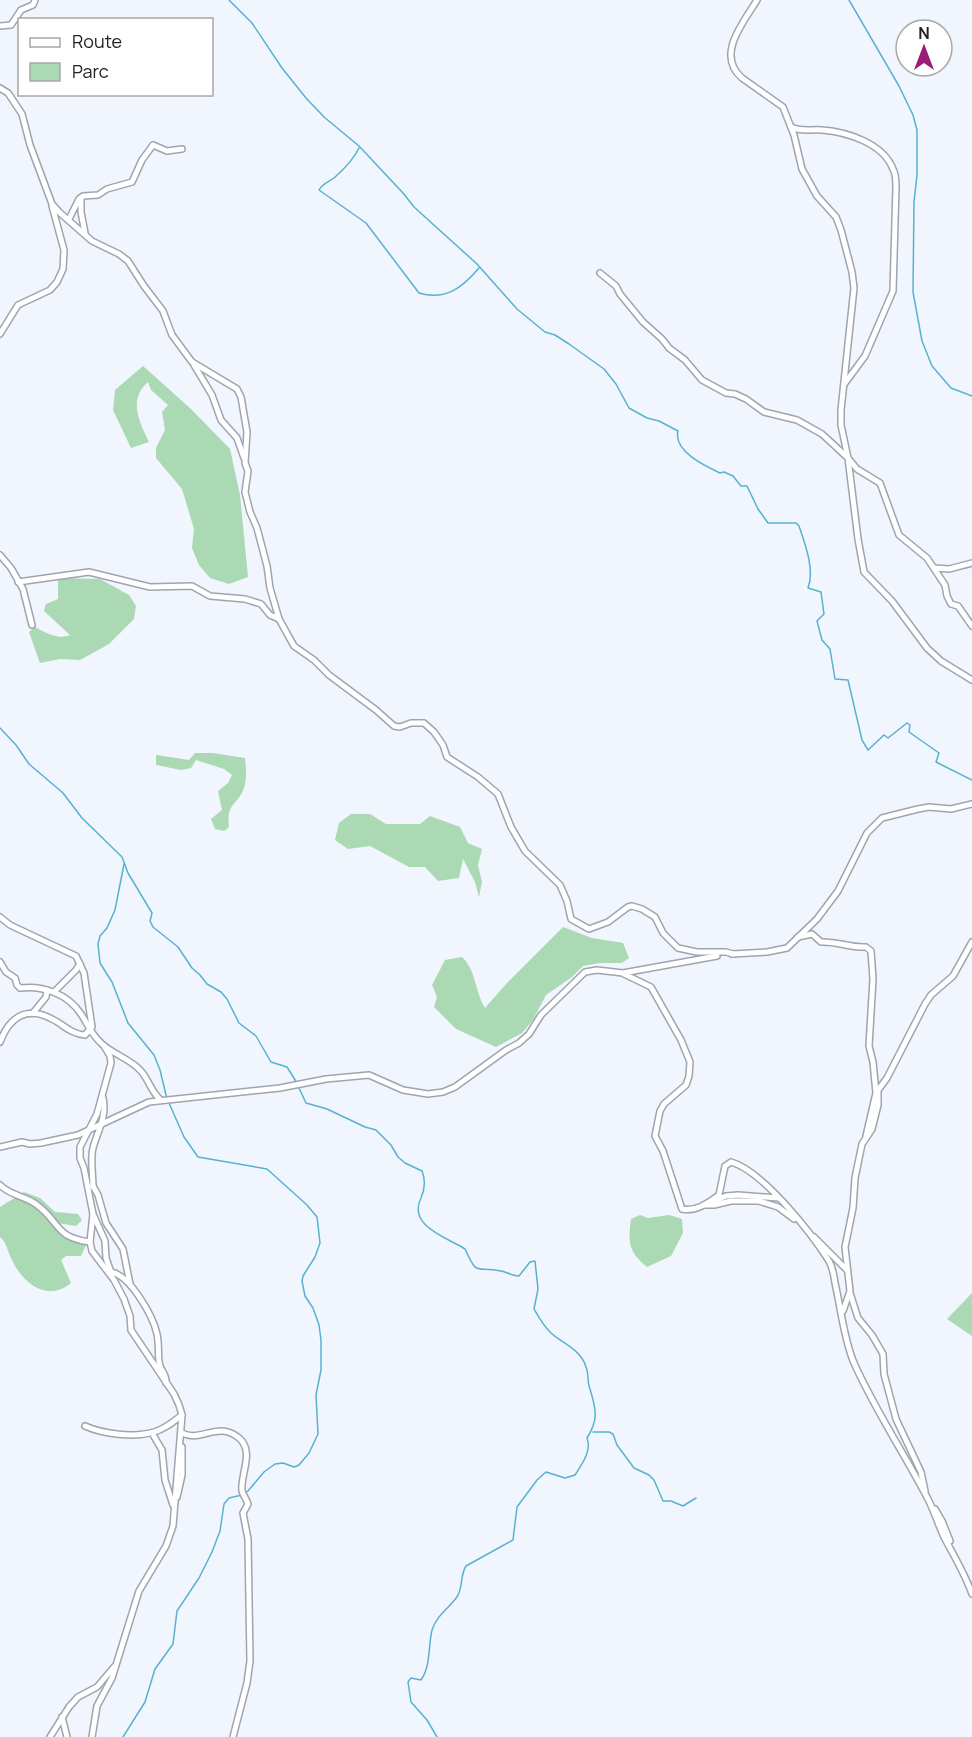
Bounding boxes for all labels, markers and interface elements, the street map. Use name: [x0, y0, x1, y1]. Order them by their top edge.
legend: [18, 18, 213, 96]
north arrow: [894, 18, 954, 78]
text: N: [918, 22, 930, 44]
text: Route: [72, 29, 122, 53]
text: Parc: [72, 59, 109, 83]

